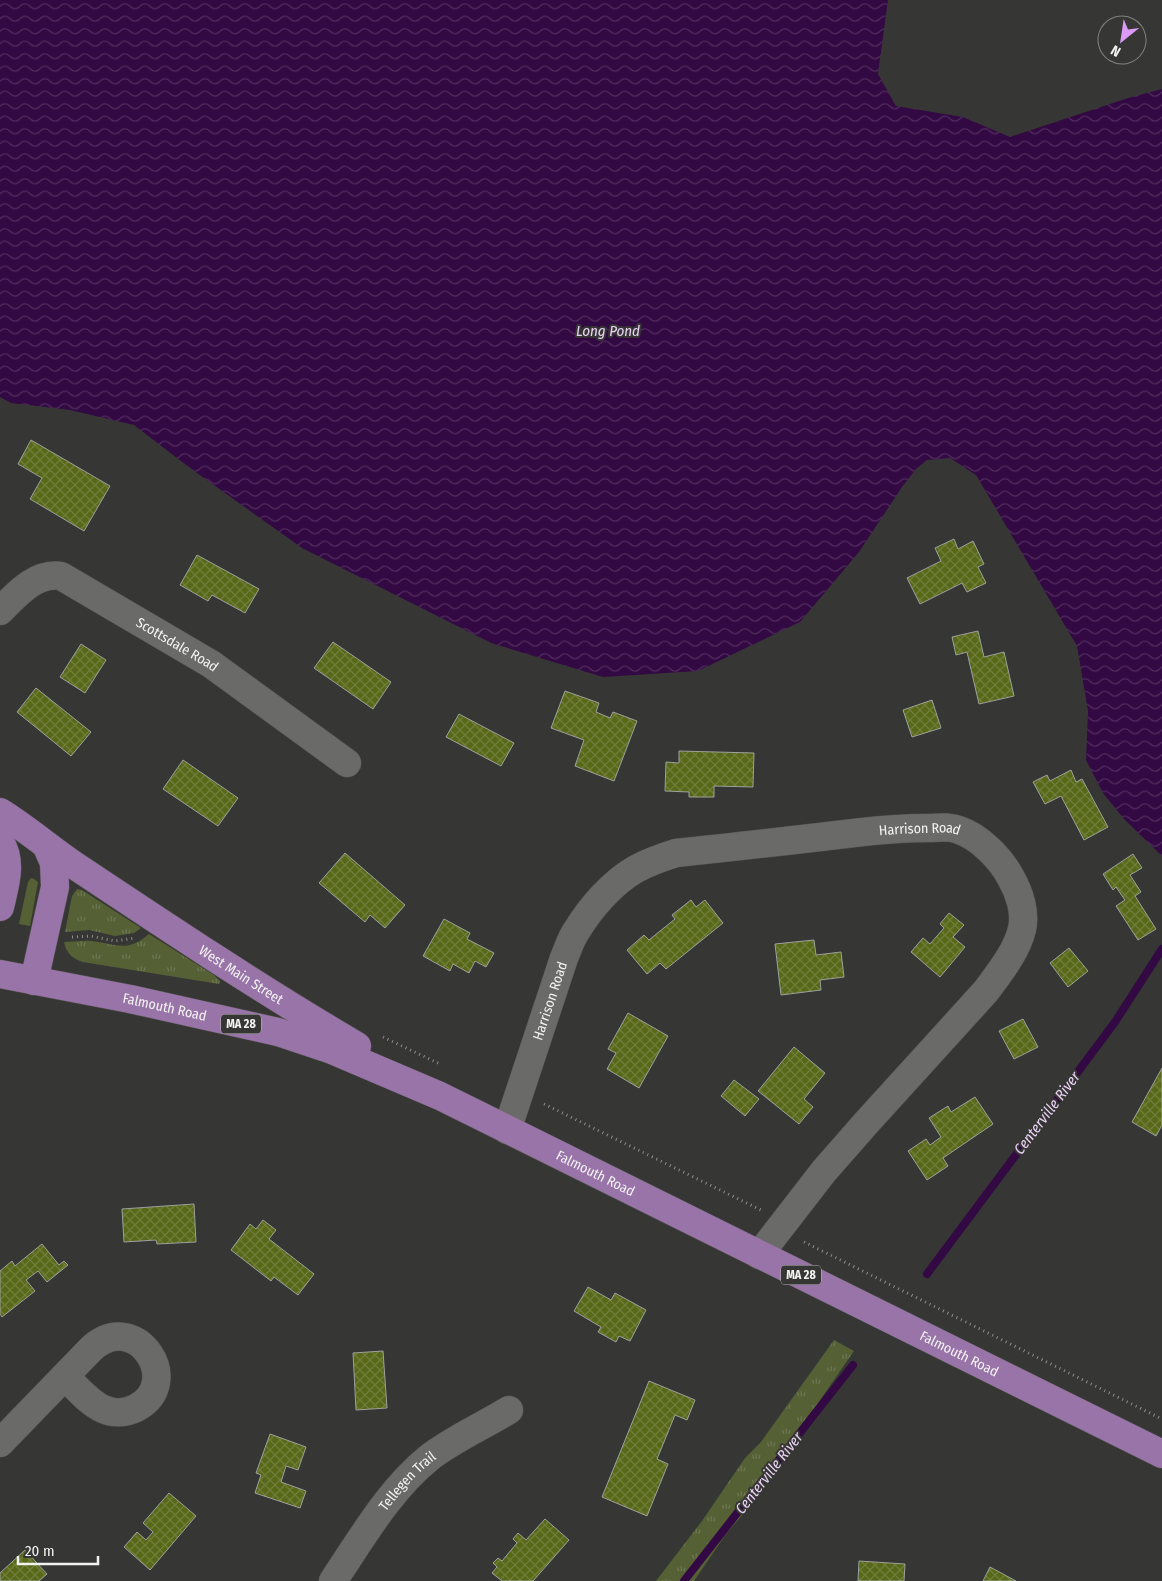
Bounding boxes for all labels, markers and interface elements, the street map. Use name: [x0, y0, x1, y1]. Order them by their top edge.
north arrow: [1097, 15, 1147, 65]
text: N: [1108, 41, 1124, 60]
water label: Long Pond: [576, 322, 640, 340]
street label: Scottsdale Road: [133, 614, 222, 675]
street label: Harrison Road: [878, 819, 963, 839]
street label: West Main Street: [196, 941, 287, 1008]
street label: Harrison Road: [529, 959, 571, 1042]
street label: Falmouth Road: [121, 989, 208, 1024]
road number: MA 28: [221, 1014, 261, 1034]
water label: Centerville River: [1010, 1068, 1084, 1158]
street label: Falmouth Road: [553, 1147, 638, 1200]
road number: MA 28: [781, 1266, 821, 1284]
street label: Falmouth Road: [917, 1327, 1001, 1380]
water label: Centerville River: [732, 1428, 807, 1517]
street label: Tellegen Trail: [375, 1447, 439, 1514]
scale bar: [18, 1534, 98, 1566]
text: 20 m: [25, 1542, 55, 1560]

